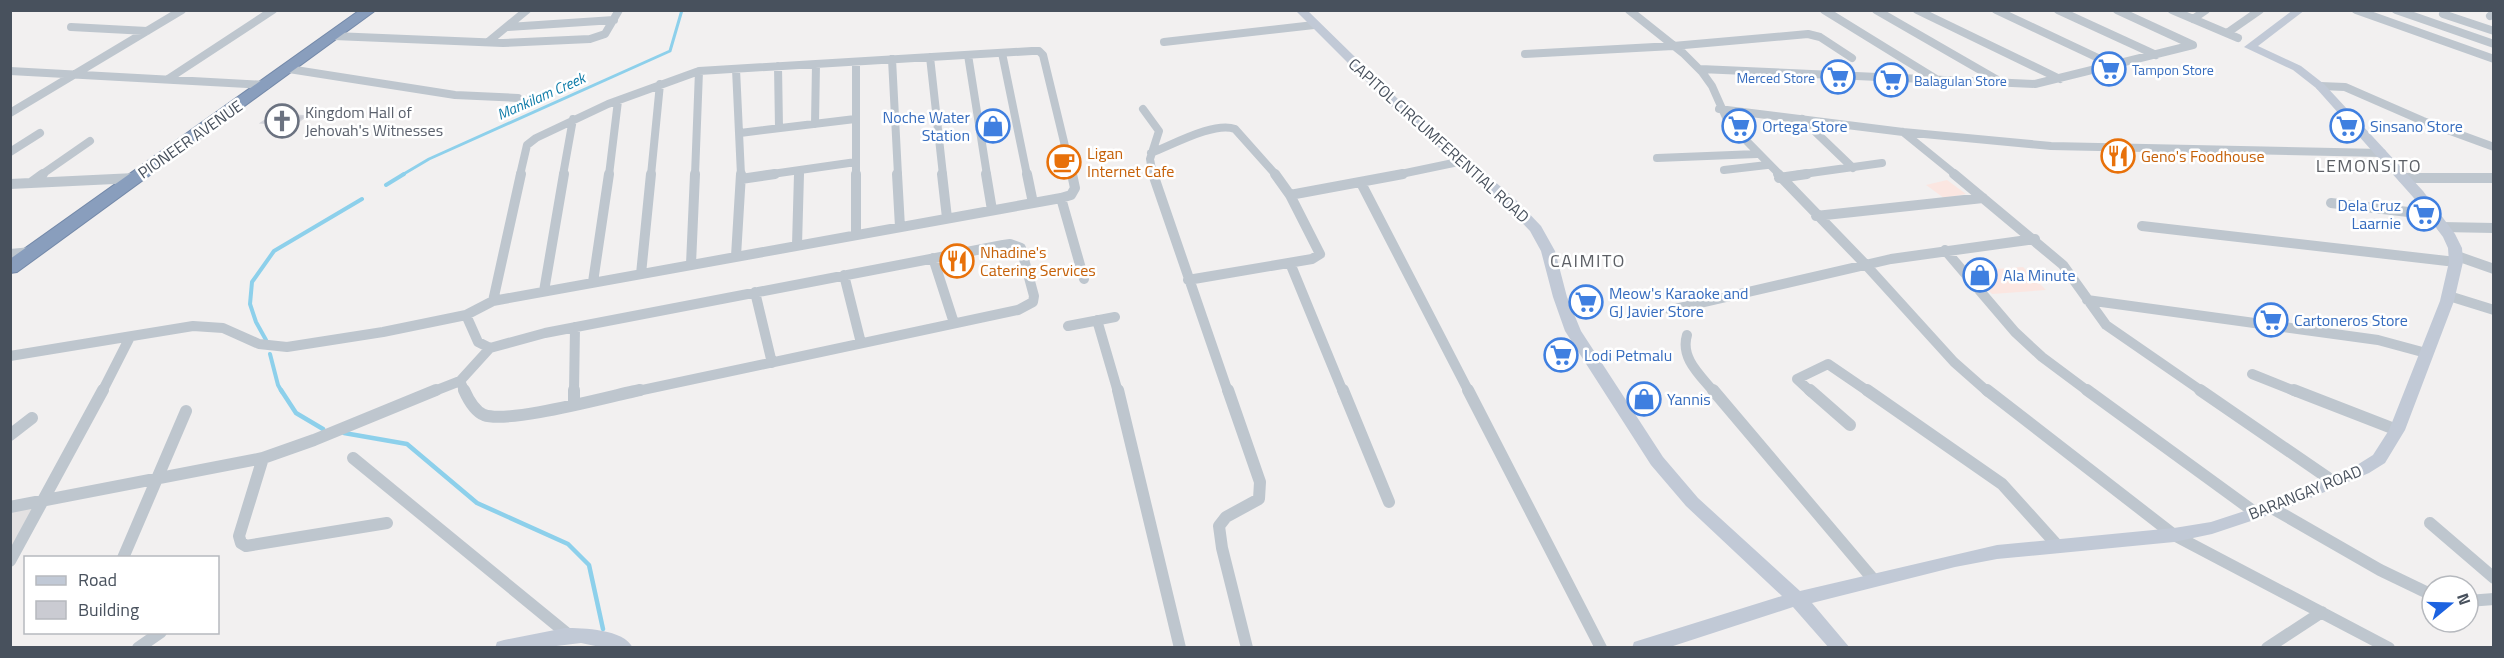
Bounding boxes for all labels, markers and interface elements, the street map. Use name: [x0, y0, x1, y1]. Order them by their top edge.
supermarket icon: Tampon Store: [2091, 51, 2127, 87]
street label: CAPITOL CIRCUMFERENTIAL ROAD: [1343, 52, 1535, 228]
supermarket icon: Merced Store: [1820, 59, 1856, 95]
place label: Tampon Store: [2132, 59, 2214, 80]
supermarket icon: Balagulan Store: [1873, 62, 1909, 98]
water label: Mankilam Creek: [493, 65, 591, 126]
place label: Merced Store: [1736, 67, 1815, 88]
place label: Balagulan Store: [1914, 70, 2007, 91]
street label: PIONEER AVENUE: [133, 94, 247, 184]
place label: Kingdom Hall of Jehovah's Witnesses: [305, 100, 443, 142]
church icon: Kingdom Hall of Jehovah's Witnesses: [264, 103, 300, 139]
place label: Noche Water Station: [882, 105, 970, 147]
shop icon: Noche Water Station: [975, 108, 1011, 144]
supermarket icon: Ortega Store: [1721, 108, 1757, 144]
supermarket icon: Sinsano Store: [2329, 108, 2365, 144]
place label: Ortega Store: [1762, 114, 1848, 138]
place label: Sinsano Store: [2370, 114, 2463, 138]
restaurant icon: Geno's Foodhouse: [2100, 138, 2136, 174]
place label: Ligan Internet Cafe: [1087, 141, 1174, 183]
cafe icon: Ligan Internet Cafe: [1046, 144, 1082, 180]
place label: Geno's Foodhouse: [2141, 144, 2265, 168]
district label: LEMONSITO: [2316, 152, 2422, 179]
place label: Dela Cruz Laarnie: [2337, 193, 2401, 235]
supermarket icon: Dela Cruz Laarnie: [2406, 196, 2442, 232]
place label: Nhadine's Catering Services: [980, 240, 1096, 282]
restaurant icon: Nhadine's Catering Services: [939, 243, 975, 279]
district label: CAIMITO: [1550, 247, 1626, 274]
shop icon: Ala Minute: [1962, 257, 1998, 293]
place label: Ala Minute: [2003, 263, 2076, 287]
place label: Meow's Karaoke and GJ Javier Store: [1609, 281, 1748, 323]
supermarket icon: Meow's Karaoke and GJ Javier Store: [1568, 284, 1604, 320]
supermarket icon: Cartoneros Store: [2253, 302, 2289, 338]
place label: Cartoneros Store: [2294, 308, 2408, 332]
supermarket icon: Lodi Petmalu: [1543, 337, 1579, 373]
place label: Lodi Petmalu: [1584, 343, 1672, 367]
shop icon: Yannis: [1626, 381, 1662, 417]
place label: Yannis: [1667, 387, 1711, 411]
street label: BARANGAY ROAD: [2245, 458, 2365, 526]
legend: [24, 556, 219, 634]
text: Road: [78, 566, 117, 593]
north arrow: [2420, 574, 2480, 634]
text: N: [2451, 590, 2477, 608]
text: Building: [78, 596, 139, 623]

